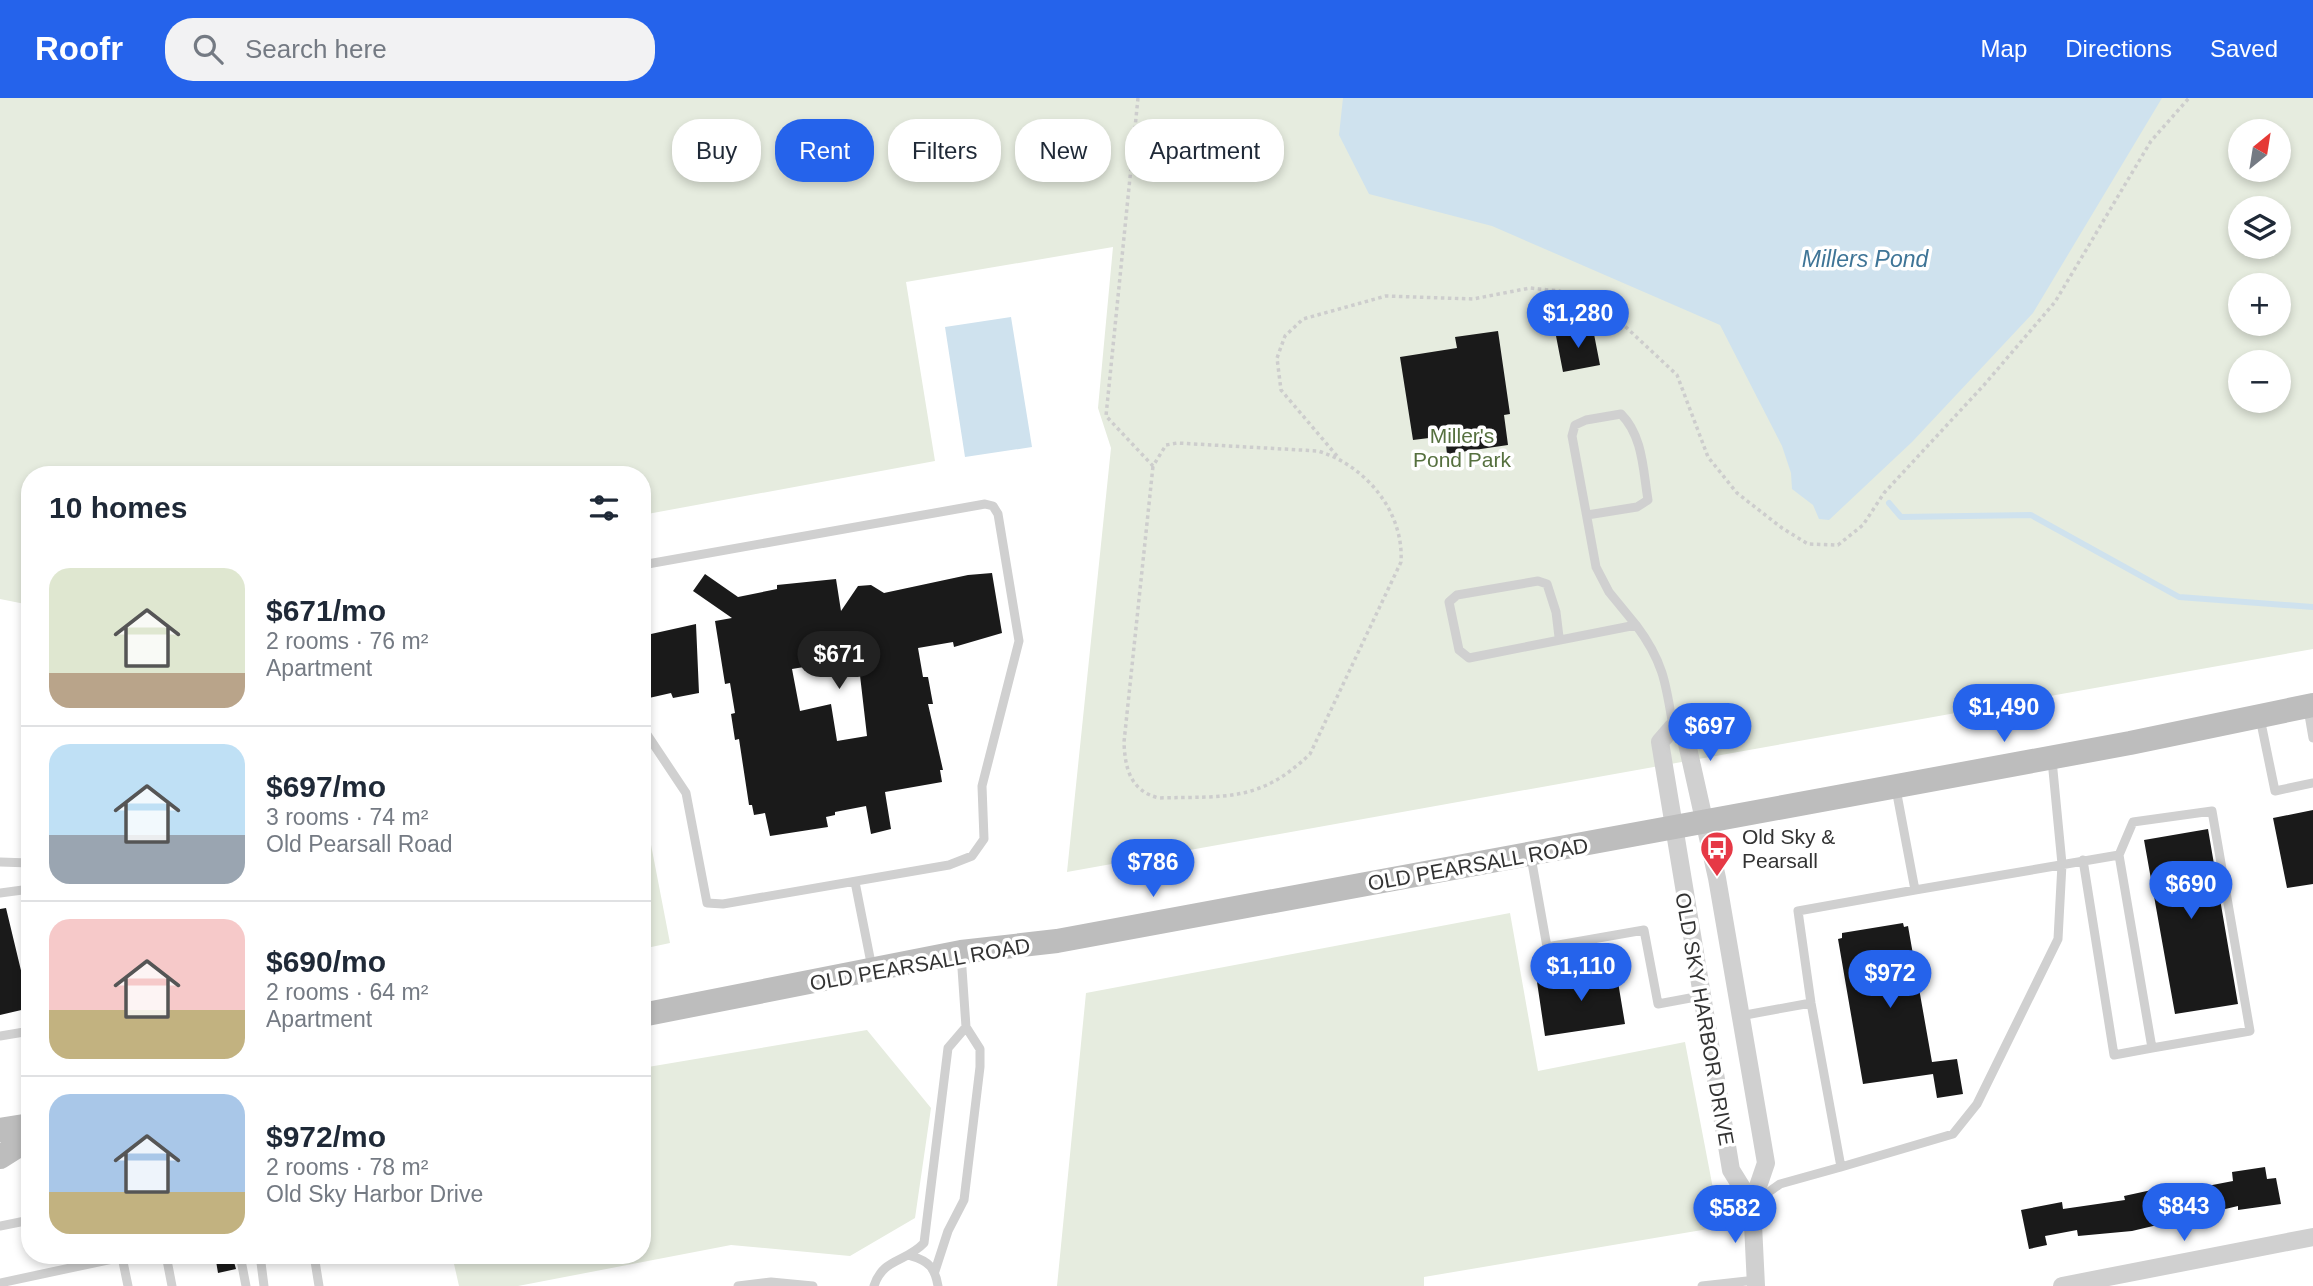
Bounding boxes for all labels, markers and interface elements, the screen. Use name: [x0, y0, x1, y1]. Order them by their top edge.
search box: [165, 18, 655, 81]
text: Roofr: [35, 30, 123, 67]
icon: search: [189, 30, 227, 68]
text: Search here: [245, 34, 387, 64]
text: Map: [1981, 35, 2027, 62]
text: Directions: [2065, 35, 2172, 62]
text: Saved: [2210, 35, 2278, 62]
chip: Buy: [672, 119, 761, 182]
chip: Rent: [775, 119, 874, 182]
chip: Filters: [888, 119, 1001, 182]
chip: New: [1015, 119, 1111, 182]
chip: Apartment: [1125, 119, 1284, 182]
north arrow: [2228, 119, 2291, 182]
map controls: [2228, 119, 2291, 413]
button: layers: [2228, 196, 2291, 259]
water label: Millers Pond: [1802, 246, 1929, 272]
button: +: [2228, 273, 2291, 336]
pin: $1,280: [1521, 290, 1635, 350]
text: $1,280: [1543, 300, 1613, 326]
button: −: [2228, 350, 2291, 413]
park label: Miller's Pond Park: [1413, 424, 1512, 471]
icon: filters: [585, 489, 623, 527]
text: 10 homes: [49, 491, 187, 524]
text: $671/mo: [266, 594, 386, 627]
icon: home: [105, 596, 189, 680]
text: 2 rooms · 76 m²: [266, 628, 428, 654]
pin: $671: [798, 632, 880, 691]
text: $671: [813, 641, 865, 667]
text: Apartment: [266, 655, 372, 681]
pin: $1,490: [1947, 684, 2061, 744]
text: $1,490: [1969, 694, 2039, 720]
pin: $697: [1669, 704, 1751, 763]
text: $697: [1684, 713, 1736, 739]
text: $697/mo: [266, 770, 386, 803]
icon: home: [105, 772, 189, 856]
text: 3 rooms · 74 m²: [266, 804, 428, 830]
place label: Old Sky & Pearsall: [1742, 825, 1835, 872]
bus stop icon: Old Sky & Pearsall: [1698, 829, 1736, 878]
text: Old Pearsall Road: [266, 831, 453, 857]
street label: OLD PEARSALL ROAD: [1366, 833, 1590, 895]
pin: $786: [1112, 840, 1194, 899]
text: $786: [1127, 849, 1179, 875]
pin: $690: [2150, 862, 2232, 921]
text: $690: [2165, 871, 2217, 897]
street label: OLD SKY HARBOR DRIVE: [1671, 891, 1739, 1147]
street label: OLD PEARSALL ROAD: [808, 933, 1032, 995]
pin: $1,110: [1524, 944, 1638, 1003]
text: $690/mo: [266, 945, 386, 978]
icon: home: [105, 947, 189, 1031]
pin: $972: [1849, 950, 1931, 1010]
text: $1,110: [1546, 953, 1616, 979]
text: $972: [1864, 960, 1916, 986]
text: 2 rooms · 64 m²: [266, 979, 428, 1005]
text: Apartment: [266, 1006, 372, 1032]
text: $972/mo: [266, 1120, 386, 1153]
icon: home: [105, 1122, 189, 1206]
text: 2 rooms · 78 m²: [266, 1154, 428, 1180]
text: Old Sky Harbor Drive: [266, 1181, 483, 1207]
pin: $843: [2143, 1184, 2225, 1243]
pin: $582: [1694, 1186, 1776, 1245]
text: $843: [2158, 1193, 2210, 1219]
text: $582: [1709, 1195, 1761, 1221]

